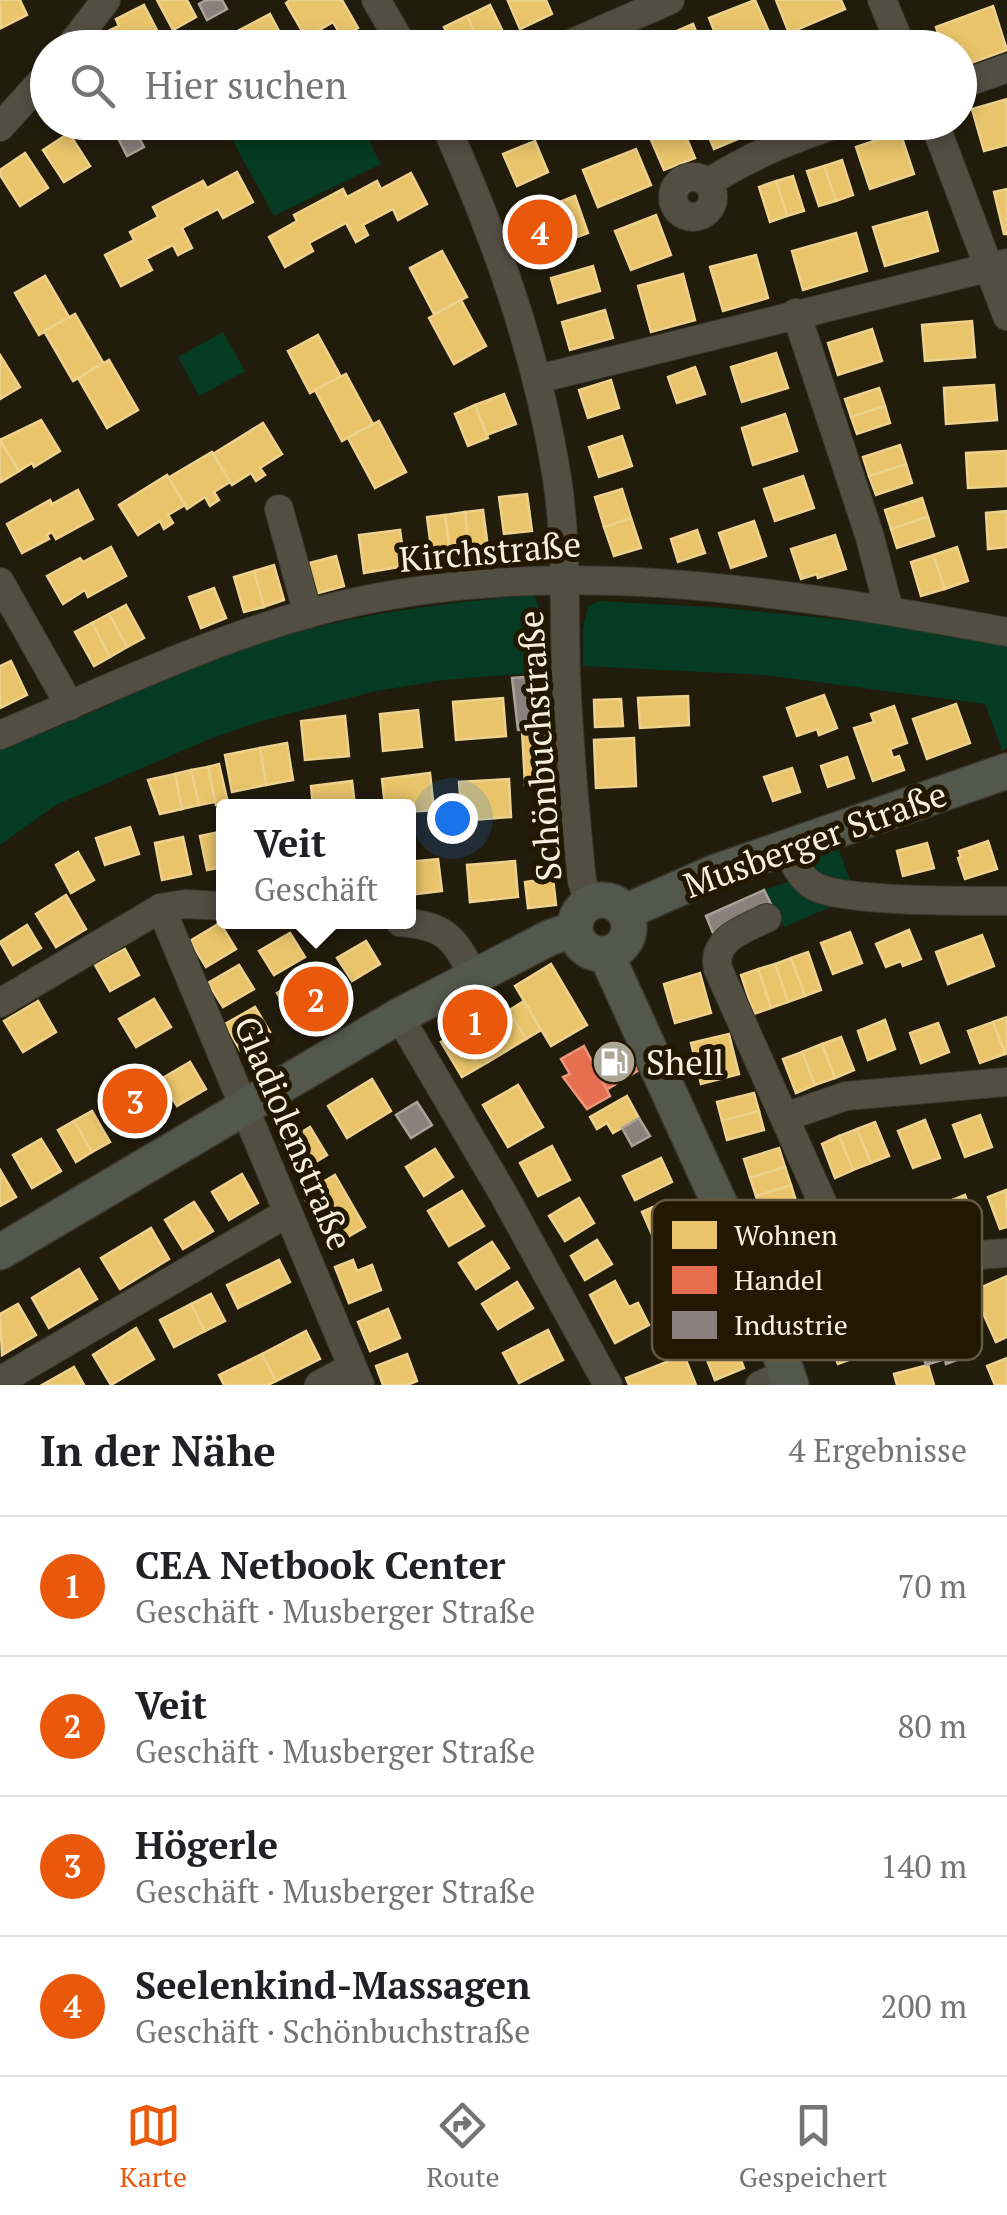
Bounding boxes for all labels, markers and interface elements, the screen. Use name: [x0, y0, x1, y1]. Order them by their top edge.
search box: [30, 30, 977, 140]
icon: search: [65, 58, 120, 113]
text: Hier suchen: [145, 60, 347, 110]
pin: 4: [508, 194, 572, 270]
street label: Kirchstraße: [397, 520, 583, 582]
street label: Schönbuchstraße: [507, 609, 571, 883]
street label: Musberger Straße: [677, 770, 953, 908]
your location: [427, 793, 478, 844]
popup: [216, 799, 416, 929]
text: Veit: [254, 818, 326, 868]
text: Geschäft: [254, 868, 378, 910]
pin: 2: [284, 962, 348, 1036]
pin: 1: [442, 984, 508, 1060]
street label: Gladiolenstraße: [224, 1009, 364, 1257]
fuel station icon: Shell: [591, 1039, 637, 1085]
place label: Shell: [646, 1039, 724, 1085]
pin: 3: [102, 1064, 168, 1138]
legend: [652, 1200, 982, 1360]
text: Wohnen: [734, 1216, 838, 1253]
text: Handel: [734, 1261, 823, 1298]
text: Industrie: [734, 1306, 848, 1343]
text: In der Nähe: [40, 1422, 276, 1478]
text: 4 Ergebnisse: [788, 1429, 967, 1471]
text: CEA Netbook Center: [135, 1540, 505, 1590]
text: 1: [63, 1565, 82, 1607]
text: 70 m: [897, 1565, 967, 1607]
text: Geschäft · Musberger Straße: [135, 1590, 535, 1632]
text: Veit: [135, 1680, 207, 1730]
text: 2: [63, 1705, 82, 1747]
text: 80 m: [897, 1705, 967, 1747]
text: Geschäft · Musberger Straße: [135, 1730, 535, 1772]
text: Högerle: [135, 1820, 278, 1870]
text: 3: [63, 1845, 82, 1887]
text: 140 m: [880, 1845, 967, 1887]
text: Geschäft · Musberger Straße: [135, 1870, 535, 1912]
text: Seelenkind-Massagen: [135, 1960, 531, 2010]
text: 4: [63, 1985, 82, 2027]
text: 200 m: [880, 1985, 967, 2027]
text: Geschäft · Schönbuchstraße: [135, 2010, 530, 2052]
tab: Karte: [120, 2098, 187, 2195]
tab: Route: [426, 2098, 500, 2195]
tab: Gespeichert: [739, 2098, 887, 2195]

